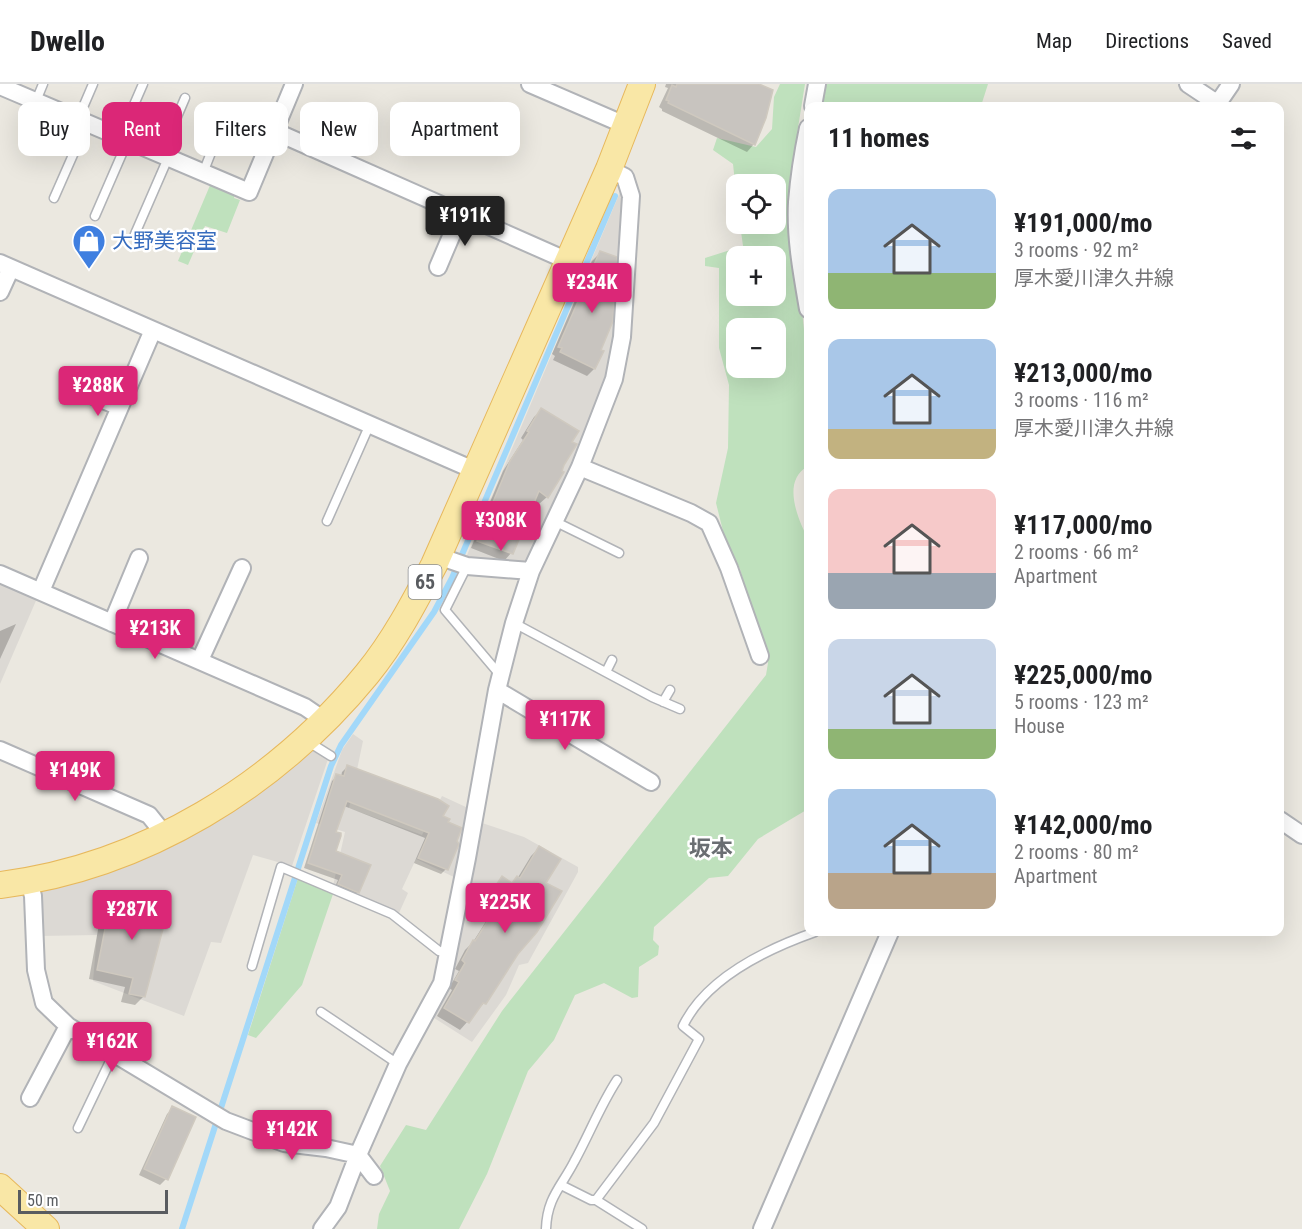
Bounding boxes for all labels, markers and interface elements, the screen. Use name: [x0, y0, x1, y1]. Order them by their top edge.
text: Dwello: [30, 25, 105, 58]
text: Map: [1036, 29, 1072, 53]
text: Directions: [1105, 29, 1189, 53]
text: Saved: [1222, 29, 1272, 53]
chip: Buy: [18, 102, 90, 156]
chip: Rent: [102, 102, 182, 156]
chip: Filters: [194, 102, 288, 156]
chip: New: [300, 102, 378, 156]
chip: Apartment: [390, 102, 520, 156]
icon: filters: [1227, 122, 1260, 155]
text: 11 homes: [828, 123, 930, 153]
map controls: [726, 174, 786, 378]
button: locate: [726, 174, 786, 234]
pin: ¥191K: [423, 196, 507, 247]
text: ¥191K: [440, 203, 490, 227]
text: ¥191,000/mo: [1014, 208, 1152, 238]
icon: home: [876, 213, 948, 285]
shop icon: 大野美容室: [71, 223, 107, 270]
place label: 大野美容室: [112, 229, 217, 253]
text: 3 rooms · 92 m²: [1014, 238, 1139, 262]
button: +: [726, 246, 786, 306]
pin: ¥234K: [550, 263, 634, 314]
text: 厚木愛川津久井線: [1014, 266, 1174, 290]
text: ¥234K: [567, 270, 617, 294]
button: −: [726, 318, 786, 378]
text: ¥213,000/mo: [1014, 358, 1152, 388]
icon: home: [876, 363, 948, 435]
pin: ¥288K: [56, 366, 140, 417]
text: ¥288K: [73, 373, 123, 397]
text: 3 rooms · 116 m²: [1014, 388, 1149, 412]
text: 厚木愛川津久井線: [1014, 416, 1174, 440]
pin: ¥308K: [459, 501, 543, 552]
text: ¥308K: [476, 508, 526, 532]
text: ¥117,000/mo: [1014, 510, 1152, 540]
icon: home: [876, 513, 948, 585]
text: 2 rooms · 66 m²: [1014, 540, 1139, 564]
text: Apartment: [1014, 564, 1098, 588]
road number: 65: [408, 565, 442, 599]
pin: ¥213K: [113, 609, 197, 660]
text: ¥213K: [130, 616, 180, 640]
text: ¥225,000/mo: [1014, 660, 1152, 690]
icon: home: [876, 663, 948, 735]
text: 5 rooms · 123 m²: [1014, 690, 1149, 714]
pin: ¥117K: [523, 700, 607, 751]
text: ¥117K: [540, 707, 590, 731]
text: House: [1014, 714, 1065, 738]
pin: ¥149K: [33, 751, 117, 802]
text: ¥149K: [50, 758, 100, 782]
text: ¥142,000/mo: [1014, 810, 1152, 840]
icon: home: [876, 813, 948, 885]
district label: 坂本: [689, 836, 733, 861]
text: 2 rooms · 80 m²: [1014, 840, 1139, 864]
text: Apartment: [1014, 864, 1098, 888]
pin: ¥225K: [463, 883, 547, 934]
pin: ¥287K: [90, 890, 174, 941]
text: ¥225K: [480, 890, 530, 914]
text: ¥287K: [107, 897, 157, 921]
pin: ¥162K: [70, 1022, 154, 1073]
text: ¥162K: [87, 1029, 137, 1053]
pin: ¥142K: [250, 1110, 334, 1161]
text: ¥142K: [267, 1117, 317, 1141]
scale bar: [18, 1187, 168, 1214]
text: 50 m: [27, 1191, 59, 1210]

